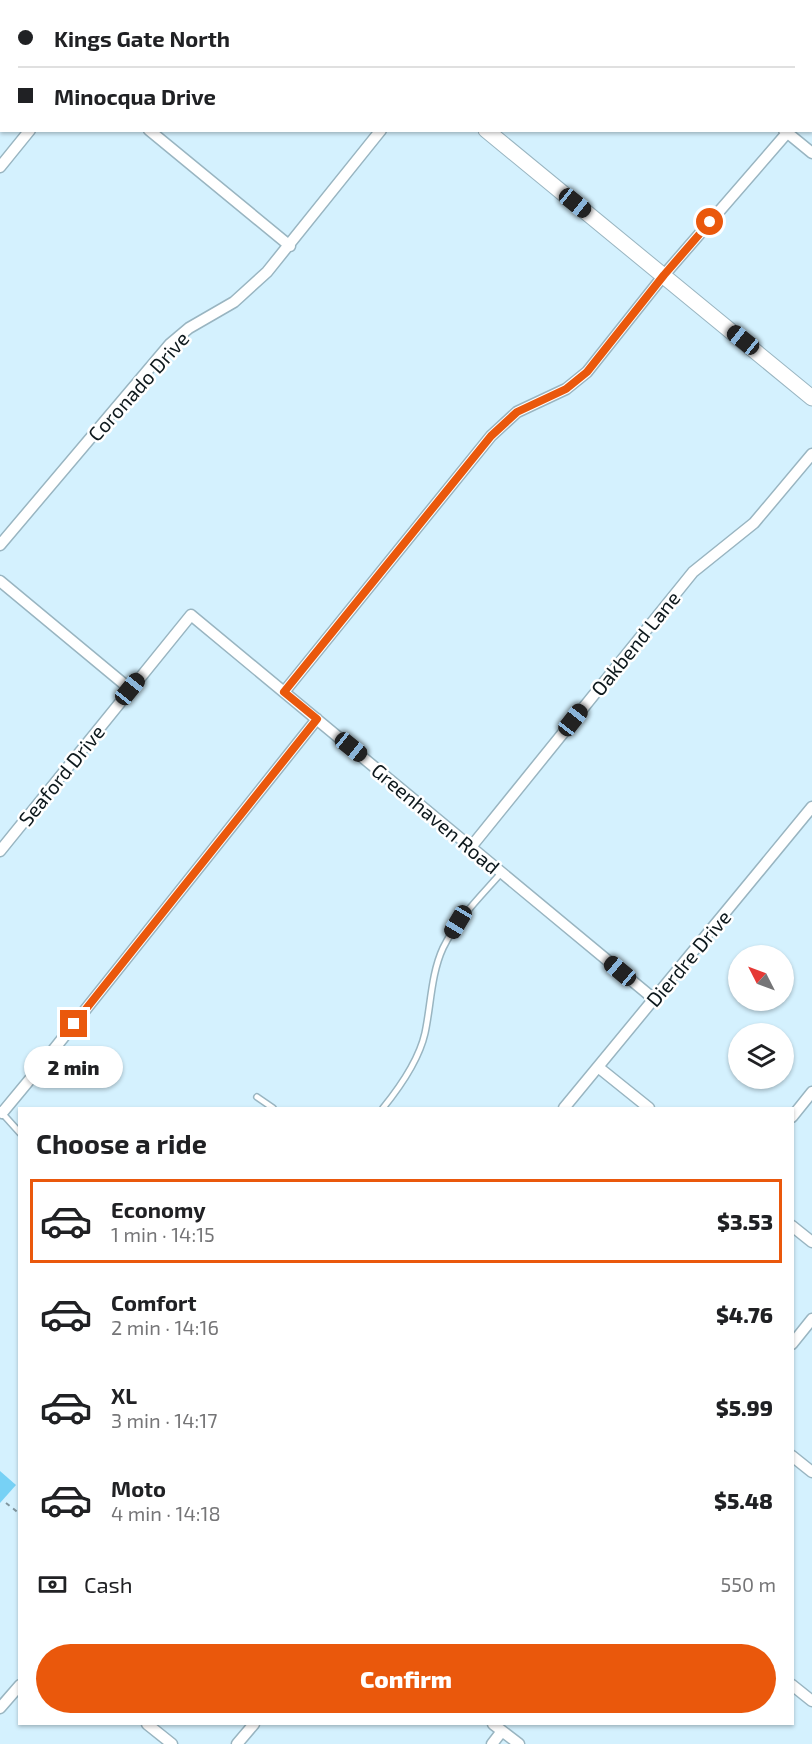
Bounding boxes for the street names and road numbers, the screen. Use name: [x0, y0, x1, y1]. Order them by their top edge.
street label: Coronado Drive: [82, 326, 194, 446]
street label: Oakbend Lane: [585, 586, 685, 700]
street label: Seaford Drive: [13, 720, 109, 830]
street label: Greenhaven Road: [367, 758, 505, 878]
street label: Dierdre Drive: [641, 905, 735, 1011]

